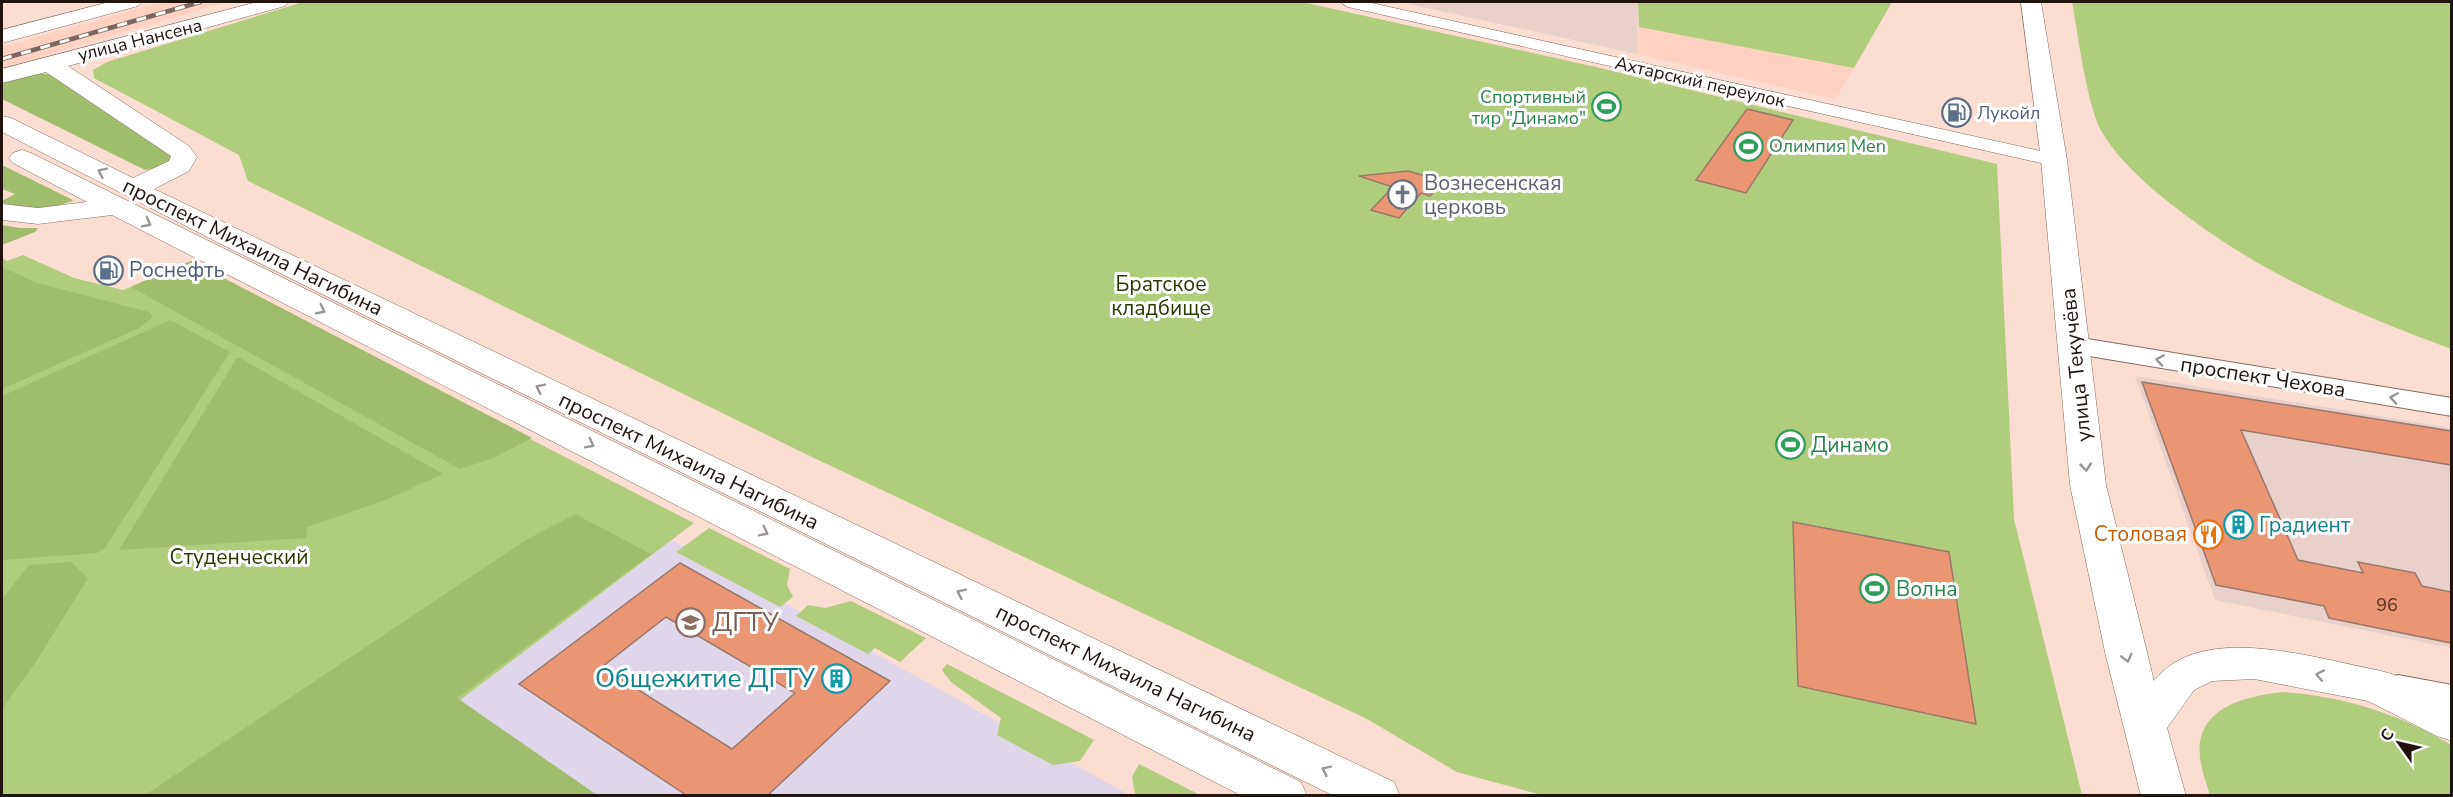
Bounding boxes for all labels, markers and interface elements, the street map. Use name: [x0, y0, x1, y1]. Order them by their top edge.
street label: улица Нансена: [75, 13, 205, 67]
street label: Ахтарский переулок: [1613, 51, 1788, 113]
place label: Спортивный тир "Динамо": [1472, 85, 1586, 130]
sports icon: Спортивный тир "Динамо": [1591, 91, 1623, 123]
fuel station icon: Лукойл: [1940, 97, 1972, 129]
place label: Лукойл: [1977, 101, 2040, 125]
sports icon: Олимпия Men: [1732, 130, 1764, 162]
place label: Олимпия Men: [1769, 134, 1886, 158]
one-way arrow: [97, 168, 108, 180]
place label: Вознесенская церковь: [1424, 169, 1562, 221]
street label: проспект Михаила Нагибина: [118, 172, 388, 322]
church icon: Вознесенская церковь: [1387, 179, 1419, 211]
one-way arrow: [141, 215, 152, 227]
fuel station icon: Роснефть: [92, 254, 124, 286]
place label: Роснефть: [129, 256, 225, 284]
park label: Братское кладбище: [1111, 270, 1211, 322]
street label: улица Текучёва: [2054, 287, 2098, 443]
one-way arrow: [315, 302, 326, 314]
street label: проспект Чехова: [2178, 350, 2348, 404]
one-way arrow: [2155, 354, 2165, 367]
one-way arrow: [536, 384, 547, 396]
street label: проспект Михаила Нагибина: [554, 386, 824, 536]
one-way arrow: [2389, 392, 2398, 404]
sports icon: Динамо: [1774, 429, 1806, 461]
place label: Динамо: [1811, 431, 1889, 459]
one-way arrow: [583, 437, 594, 448]
one-way arrow: [2079, 462, 2092, 471]
building icon: Градиент: [2222, 509, 2254, 541]
place label: Градиент: [2259, 511, 2351, 539]
restaurant icon: Столовая: [2192, 518, 2224, 550]
place label: Столовая: [2094, 520, 2187, 548]
one-way arrow: [757, 525, 768, 536]
park label: Студенческий: [170, 543, 308, 571]
sports icon: Волна: [1859, 573, 1891, 605]
place label: Волна: [1896, 575, 1958, 603]
one-way arrow: [957, 589, 968, 601]
house number: 96: [2376, 593, 2398, 617]
street label: проспект Михаила Нагибина: [991, 598, 1261, 748]
place label: ДГТУ: [712, 605, 779, 640]
school or university icon: ДГТУ: [675, 606, 707, 638]
one-way arrow: [2119, 652, 2132, 662]
place label: Общежитие ДГТУ: [595, 661, 815, 696]
building icon: Общежитие ДГТУ: [820, 662, 852, 694]
one-way arrow: [2315, 669, 2325, 682]
north arrow: [2369, 713, 2429, 773]
text: С: [2375, 724, 2400, 746]
one-way arrow: [1321, 766, 1332, 777]

